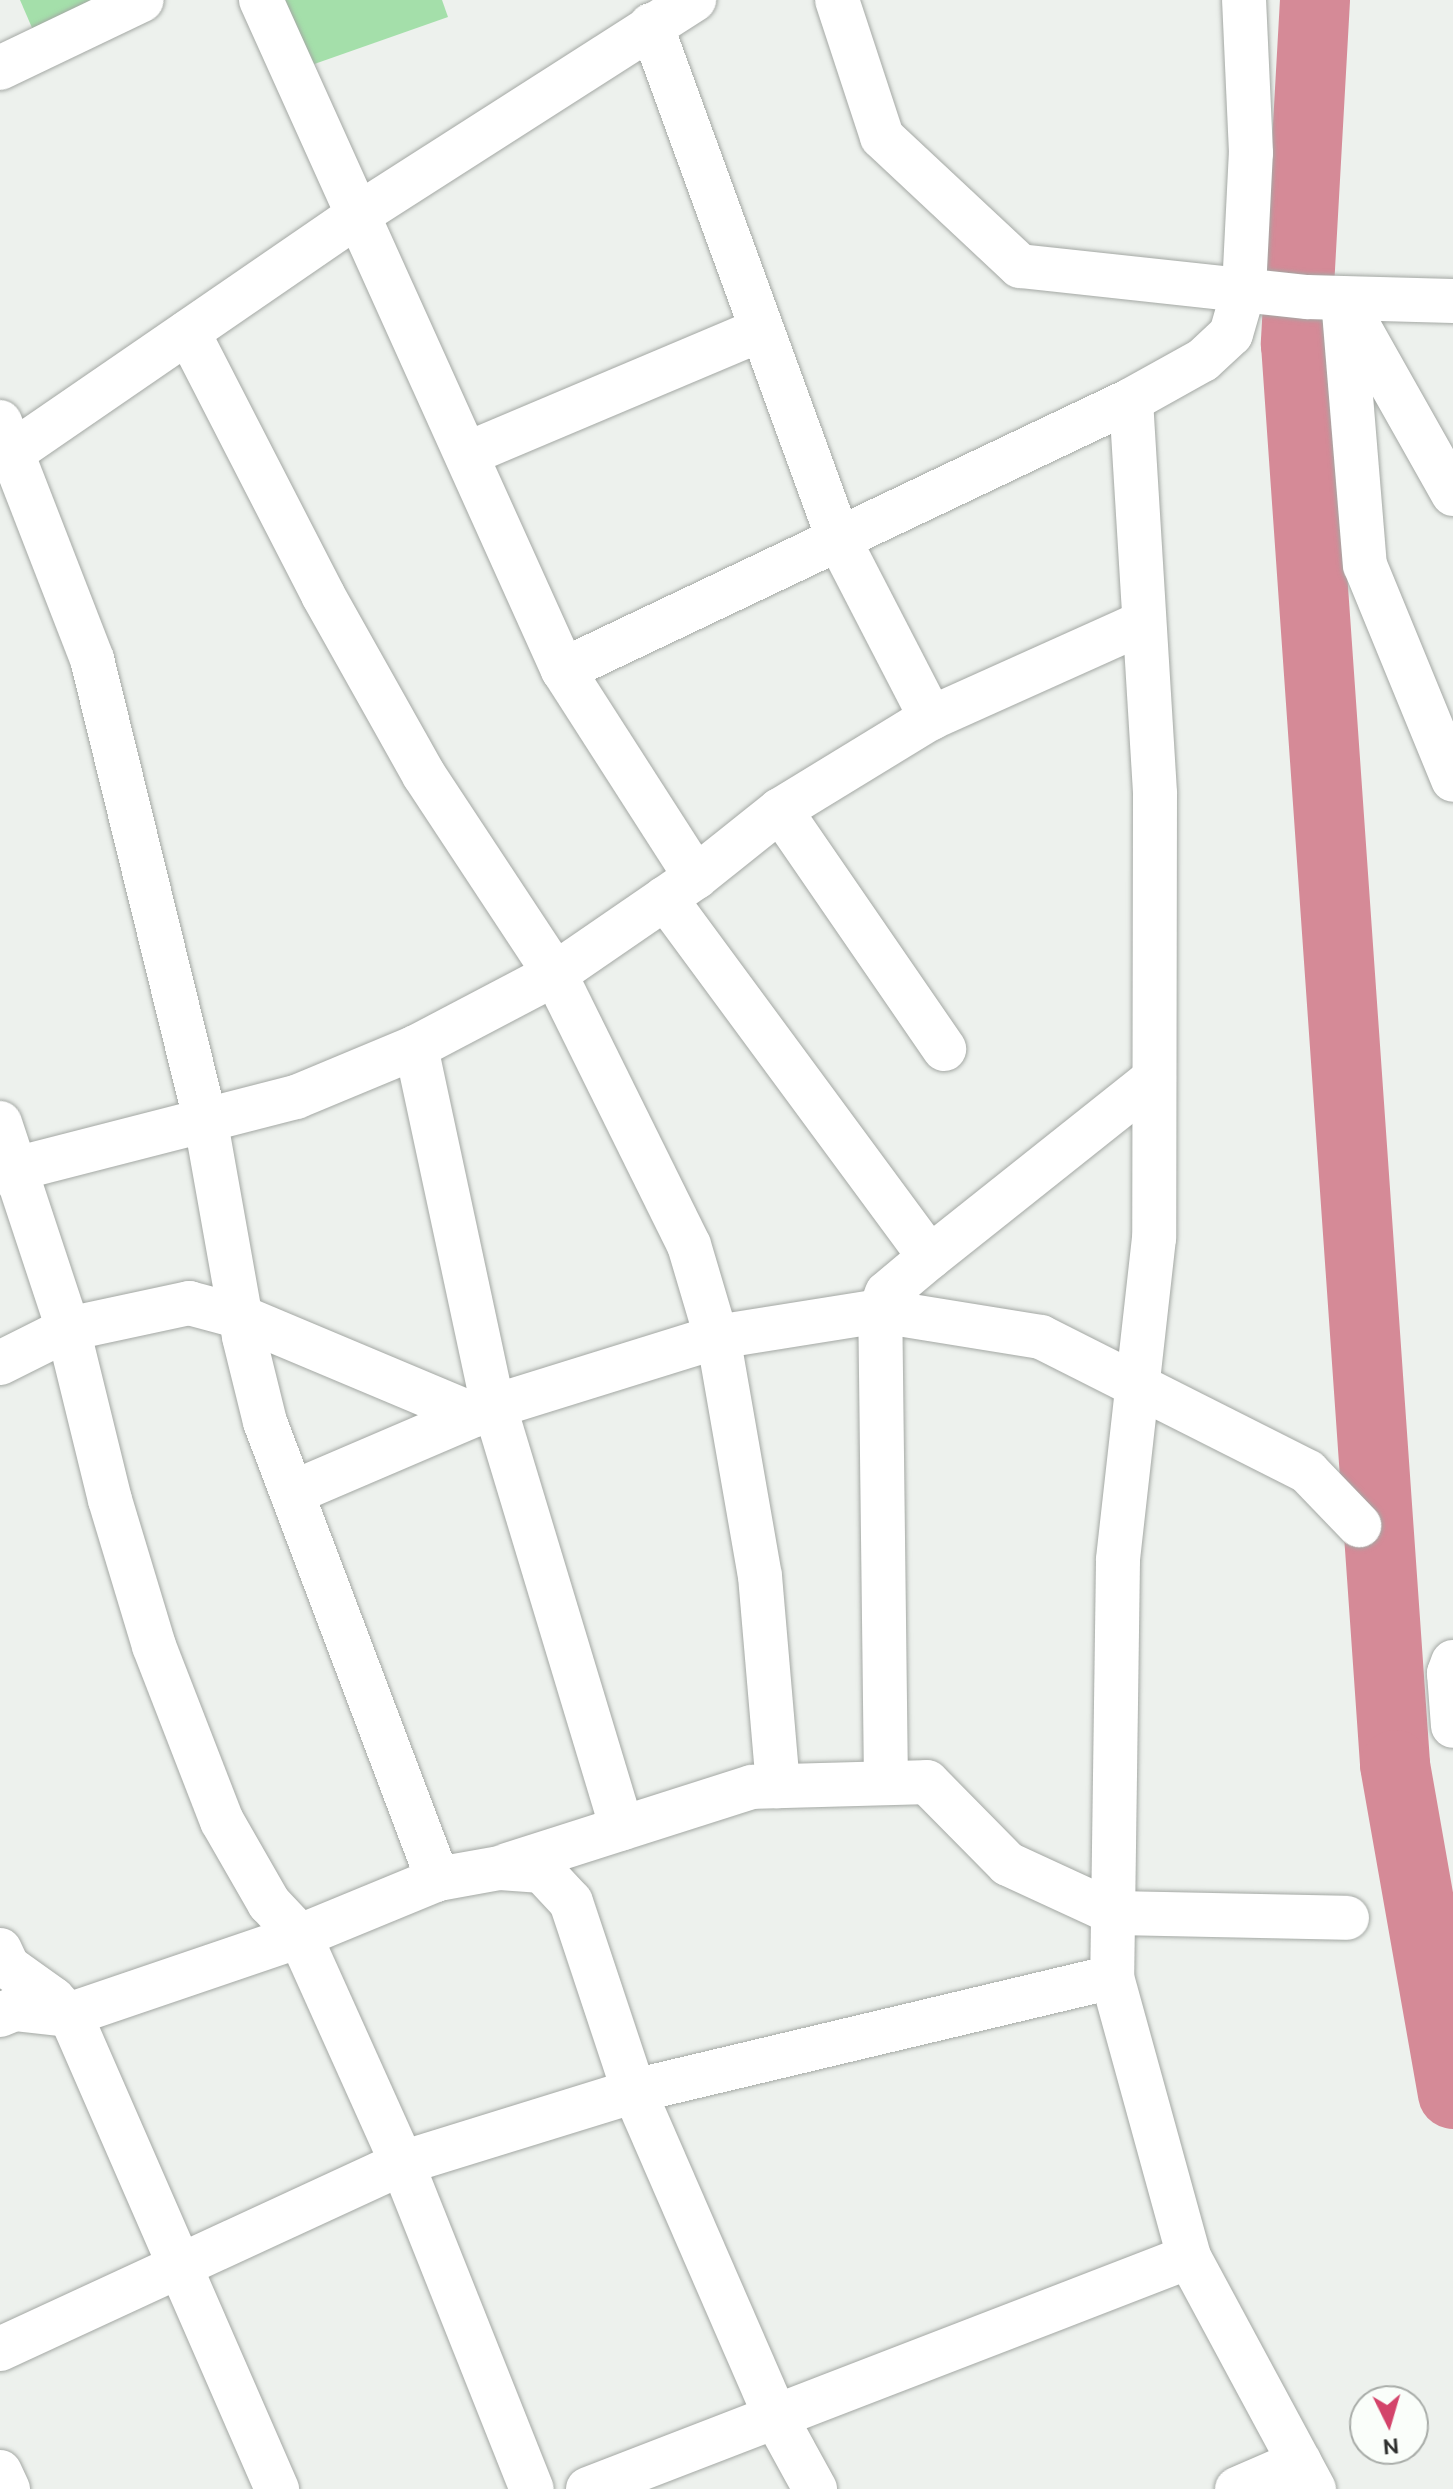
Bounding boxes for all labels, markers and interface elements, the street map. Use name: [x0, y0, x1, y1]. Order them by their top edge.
north arrow: [1349, 2385, 1429, 2465]
text: N: [1382, 2434, 1400, 2461]

